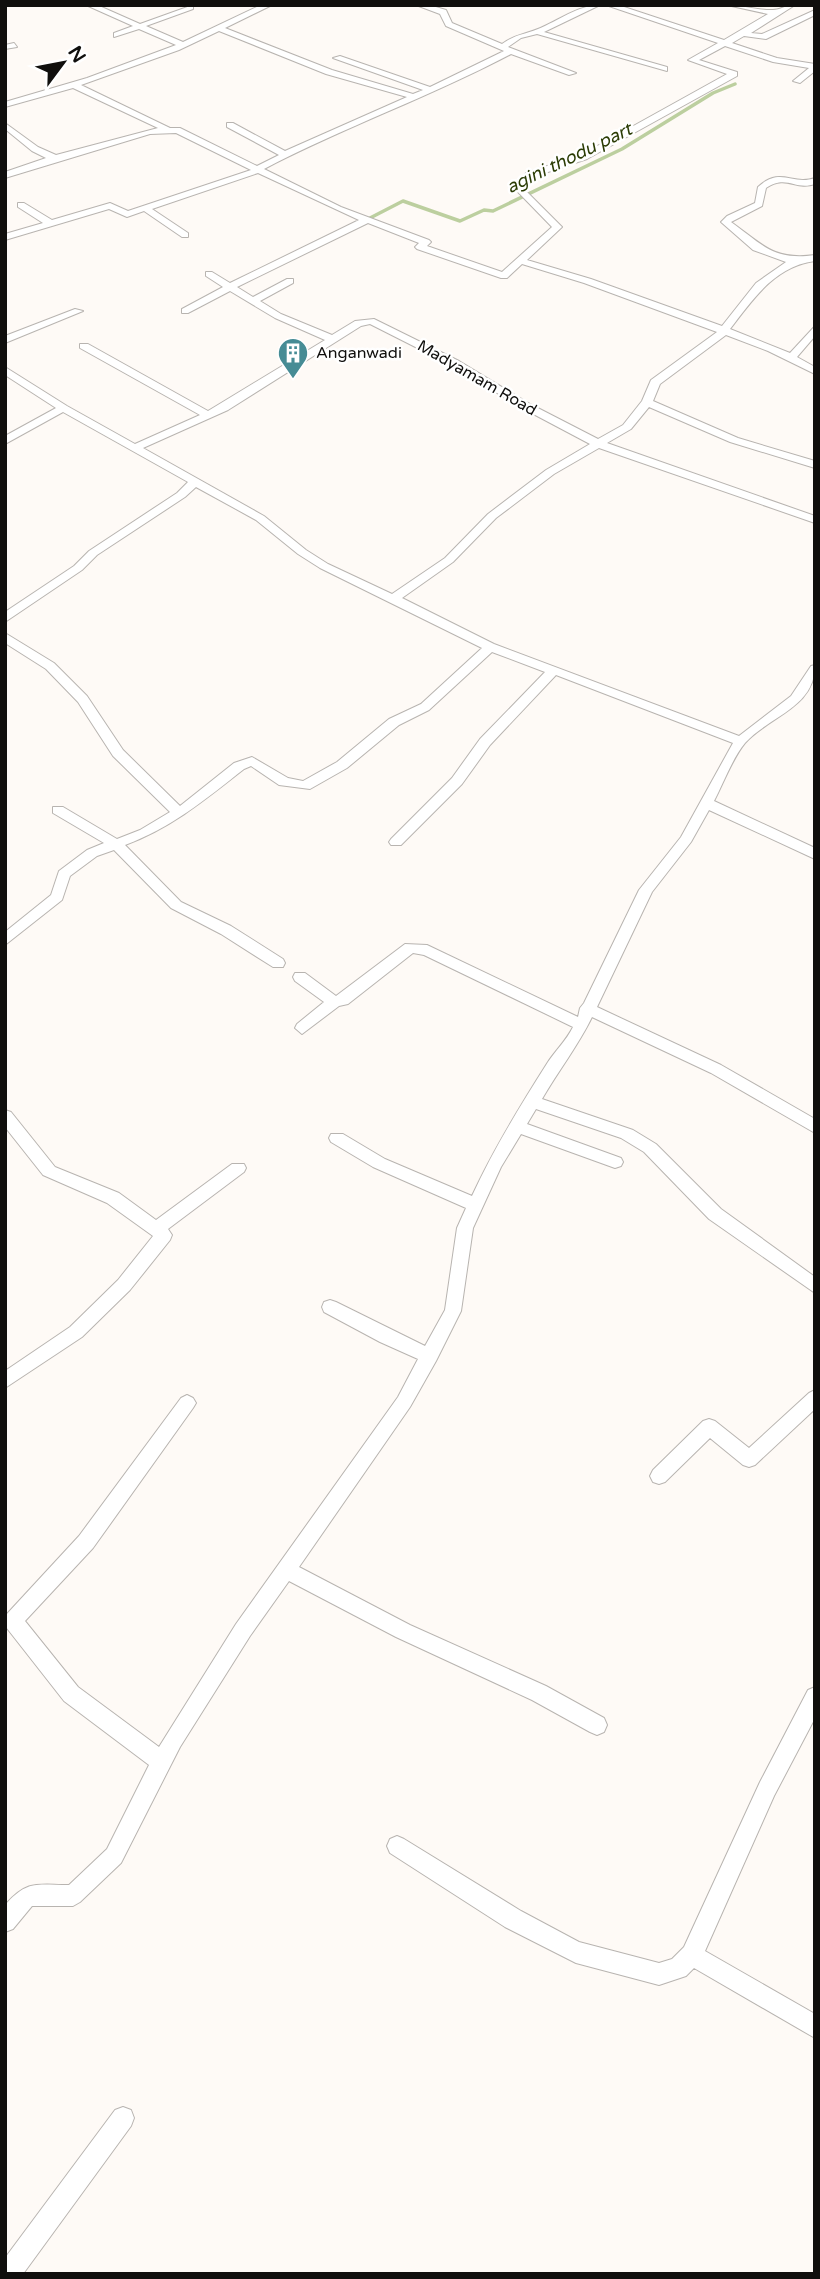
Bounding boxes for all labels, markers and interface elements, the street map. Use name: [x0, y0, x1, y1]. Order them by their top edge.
north arrow: [28, 28, 98, 98]
text: N: [63, 42, 90, 67]
water label: agini thodu part: [503, 117, 637, 198]
building icon: Anganwadi: [276, 336, 310, 380]
street label: Madyamam Road: [414, 336, 540, 420]
place label: Anganwadi: [316, 343, 402, 363]

